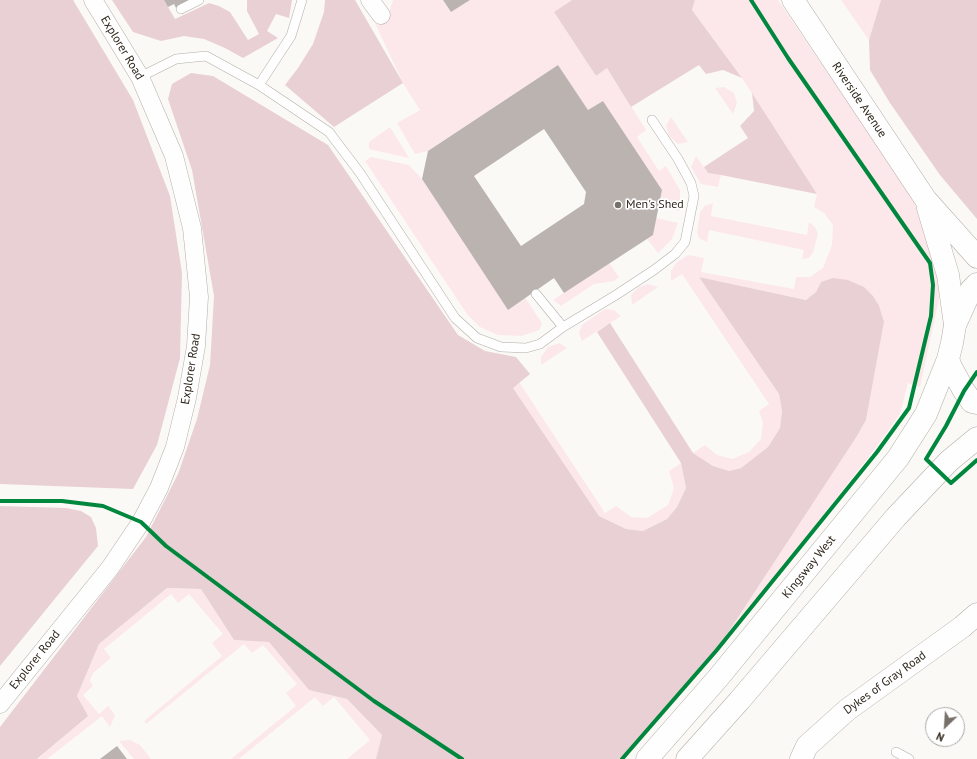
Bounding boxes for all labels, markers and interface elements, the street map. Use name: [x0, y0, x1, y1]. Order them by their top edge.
street label: Explorer Road: [97, 13, 147, 83]
street label: Riverside Avenue: [829, 60, 889, 140]
place label: Men's Shed: [626, 198, 684, 212]
marker: Men's Shed: [613, 200, 623, 210]
street label: Explorer Road: [178, 332, 204, 406]
street label: Kingsway West: [779, 533, 839, 601]
street label: Explorer Road: [7, 628, 63, 692]
street label: Dykes of Gray Road: [841, 648, 929, 718]
north arrow: [925, 707, 965, 747]
text: N: [934, 729, 947, 745]

